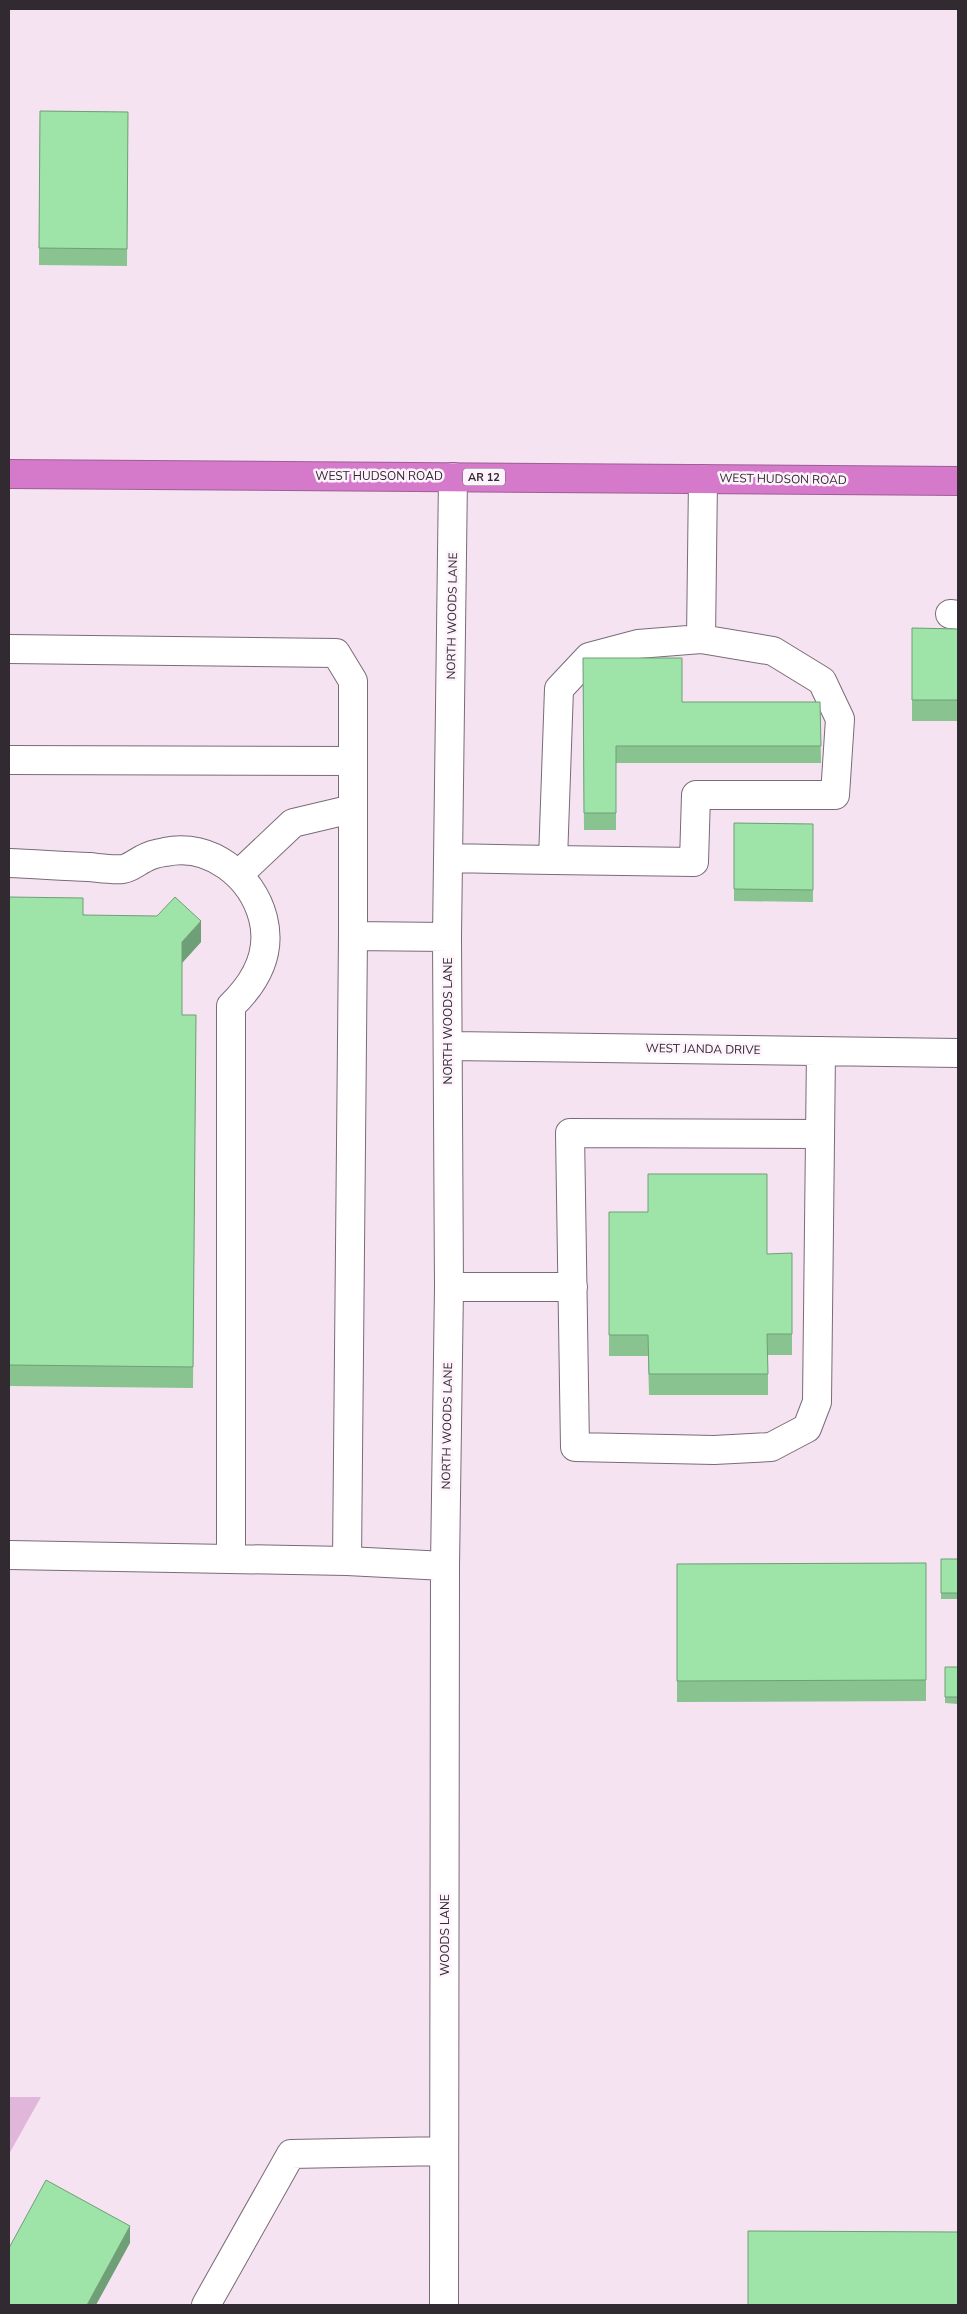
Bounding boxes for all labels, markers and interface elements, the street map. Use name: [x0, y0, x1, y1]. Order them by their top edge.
street label: WEST HUDSON ROAD: [315, 468, 443, 484]
road number: AR 12: [463, 468, 505, 486]
street label: WEST HUDSON ROAD: [719, 470, 847, 488]
street label: NORTH WOODS LANE: [443, 552, 461, 680]
street label: NORTH WOODS LANE: [440, 957, 456, 1085]
street label: WEST JANDA DRIVE: [645, 1040, 761, 1058]
street label: NORTH WOODS LANE: [438, 1362, 456, 1490]
street label: WOODS LANE: [437, 1894, 453, 1976]

